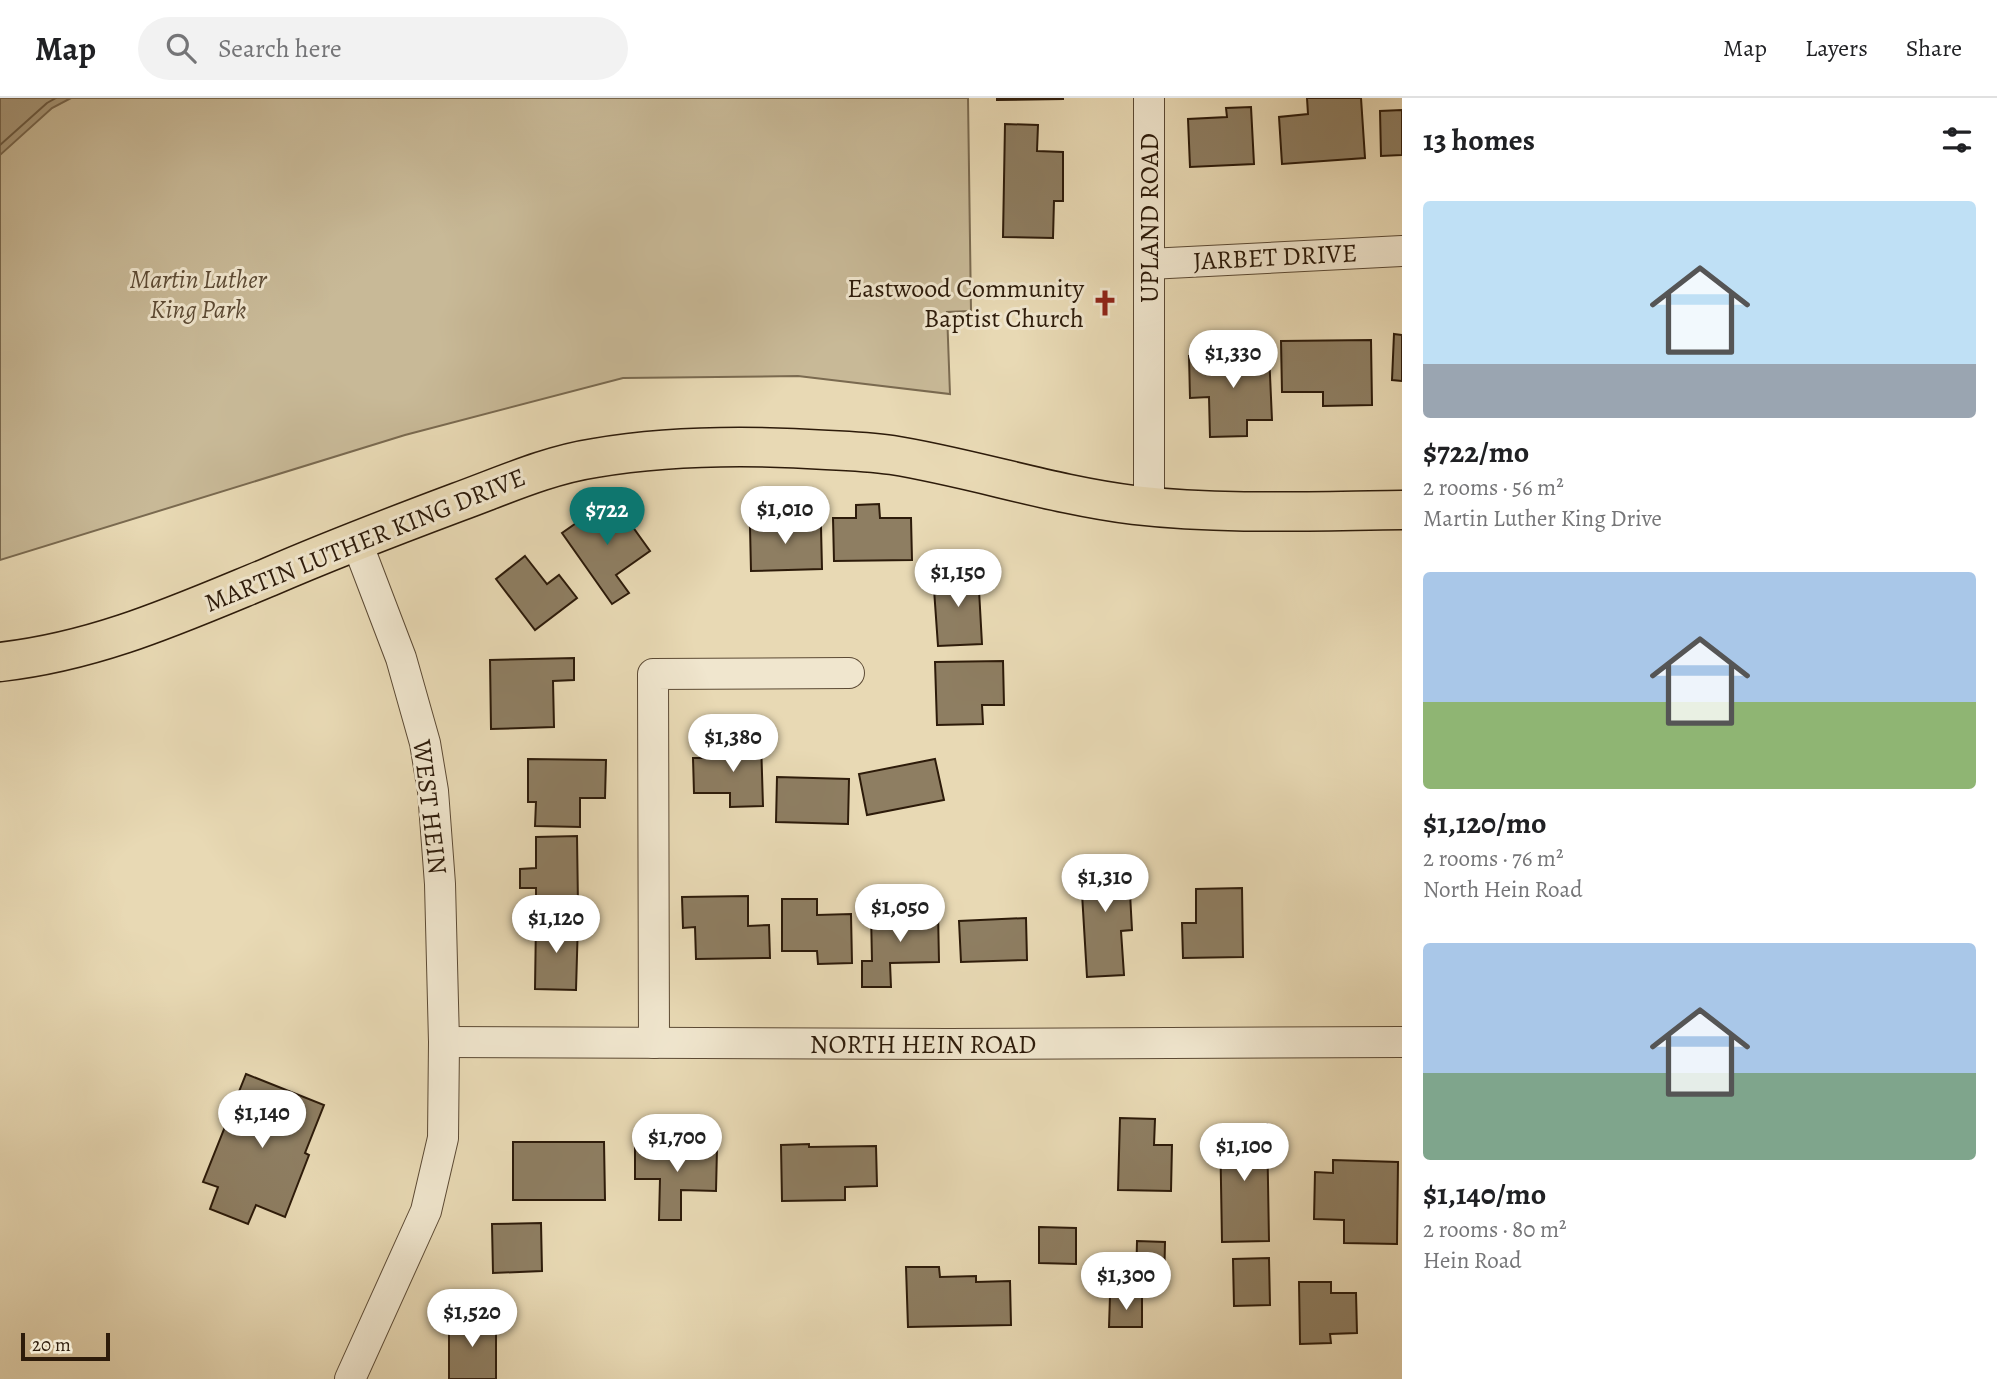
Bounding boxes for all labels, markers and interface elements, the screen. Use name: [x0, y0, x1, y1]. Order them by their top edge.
search box: [138, 17, 628, 80]
text: Map: [35, 26, 96, 71]
icon: search: [162, 29, 200, 67]
text: Search here: [218, 31, 342, 66]
text: Map: [1723, 32, 1767, 64]
text: Layers: [1805, 32, 1868, 64]
text: Share: [1906, 32, 1962, 64]
text: 13 homes: [1423, 120, 1535, 160]
icon: filters: [1938, 121, 1976, 159]
street label: UPLAND ROAD: [1132, 133, 1167, 303]
street label: JARBET DRIVE: [1192, 235, 1358, 279]
icon: home: [1637, 247, 1763, 373]
park label: Martin Luther King Park: [130, 262, 267, 327]
place label: Eastwood Community Baptist Church: [847, 271, 1084, 336]
church icon: Eastwood Community Baptist Church: [1090, 288, 1120, 318]
pin: $1,330: [1176, 330, 1290, 390]
text: $1,330: [1205, 337, 1261, 368]
text: $722/mo: [1423, 432, 1529, 472]
street label: MARTIN LUTHER KING DRIVE: [199, 459, 531, 621]
text: 2 rooms · 56 m²: [1423, 472, 1564, 503]
pin: $1,010: [728, 486, 842, 546]
pin: $722: [566, 488, 648, 547]
text: $1,010: [757, 493, 813, 524]
text: $722: [586, 494, 628, 525]
text: Martin Luther King Drive: [1423, 503, 1662, 534]
pin: $1,150: [901, 550, 1015, 609]
text: $1,150: [931, 556, 985, 587]
icon: home: [1637, 618, 1763, 744]
pin: $1,380: [676, 714, 790, 774]
text: $1,380: [704, 721, 762, 752]
street label: WEST HEIN: [404, 736, 456, 877]
text: $1,120/mo: [1423, 803, 1547, 843]
text: 2 rooms · 76 m²: [1423, 843, 1564, 874]
pin: $1,310: [1048, 854, 1162, 914]
text: $1,310: [1078, 861, 1132, 892]
text: North Hein Road: [1423, 874, 1582, 905]
pin: $1,050: [843, 884, 957, 944]
text: $1,050: [871, 891, 929, 922]
pin: $1,120: [499, 896, 613, 955]
text: $1,120: [528, 902, 584, 933]
icon: home: [1637, 989, 1763, 1115]
street label: NORTH HEIN ROAD: [810, 1027, 1036, 1062]
pin: $1,140: [205, 1090, 319, 1150]
text: $1,140: [234, 1097, 290, 1128]
pin: $1,700: [620, 1114, 734, 1174]
text: $1,700: [648, 1121, 706, 1152]
pin: $1,100: [1187, 1124, 1301, 1183]
text: $1,100: [1216, 1130, 1272, 1161]
text: $1,140/mo: [1423, 1174, 1546, 1214]
text: 2 rooms · 80 m²: [1423, 1214, 1567, 1245]
text: Hein Road: [1423, 1245, 1522, 1276]
pin: $1,300: [1069, 1252, 1183, 1312]
text: $1,300: [1097, 1259, 1155, 1290]
pin: $1,520: [415, 1290, 529, 1349]
text: $1,520: [443, 1296, 501, 1327]
scale bar: [21, 1330, 110, 1362]
text: 20 m: [32, 1332, 71, 1358]

